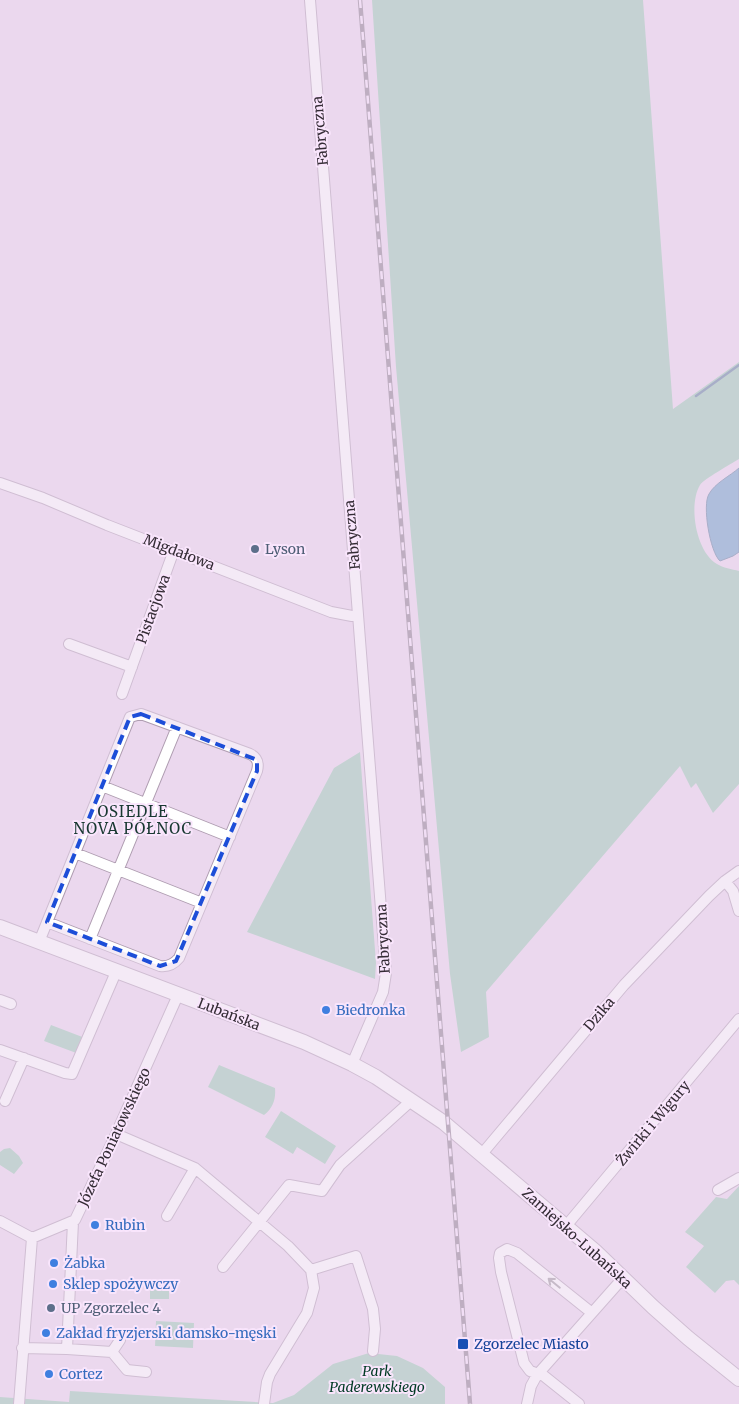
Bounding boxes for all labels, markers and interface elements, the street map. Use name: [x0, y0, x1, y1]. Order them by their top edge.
street label: Fabryczna: [308, 95, 332, 167]
street label: Fabryczna: [340, 499, 364, 571]
street label: Migdałowa: [141, 530, 218, 574]
place label: Lyson: [265, 540, 305, 558]
marker: Lyson: [249, 543, 261, 555]
street label: Pistacjowa: [132, 572, 174, 646]
district label: OSIEDLE NOVA PÓŁNOC: [74, 802, 192, 838]
street label: Fabryczna: [372, 903, 394, 974]
street label: Dzika: [580, 993, 619, 1035]
street label: Lubańska: [195, 994, 263, 1034]
place label: Biedronka: [336, 1001, 406, 1019]
marker: Biedronka: [320, 1004, 332, 1016]
street label: Józefa Poniatowskiego: [73, 1065, 154, 1210]
street label: Żwirki i Wigury: [612, 1076, 694, 1169]
street label: Zamiejsko-Lubańska: [518, 1184, 636, 1292]
place label: Rubin: [105, 1216, 145, 1234]
marker: Rubin: [89, 1219, 101, 1231]
place label: Żabka: [64, 1254, 106, 1272]
marker: Żabka: [48, 1257, 60, 1269]
place label: Sklep spożywczy: [63, 1275, 179, 1293]
one-way arrow: [548, 1277, 561, 1288]
marker: Sklep spożywczy: [47, 1278, 59, 1290]
place label: UP Zgorzelec 4: [61, 1299, 161, 1317]
marker: UP Zgorzelec 4: [45, 1302, 57, 1314]
place label: Zakład fryzjerski damsko-męski: [56, 1324, 277, 1342]
marker: Zakład fryzjerski damsko-męski: [40, 1327, 52, 1339]
place label: Zgorzelec Miasto: [474, 1335, 589, 1353]
marker: Zgorzelec Miasto: [456, 1337, 470, 1351]
park label: Park Paderewskiego: [329, 1362, 425, 1396]
place label: Cortez: [59, 1365, 103, 1383]
marker: Cortez: [43, 1368, 55, 1380]

